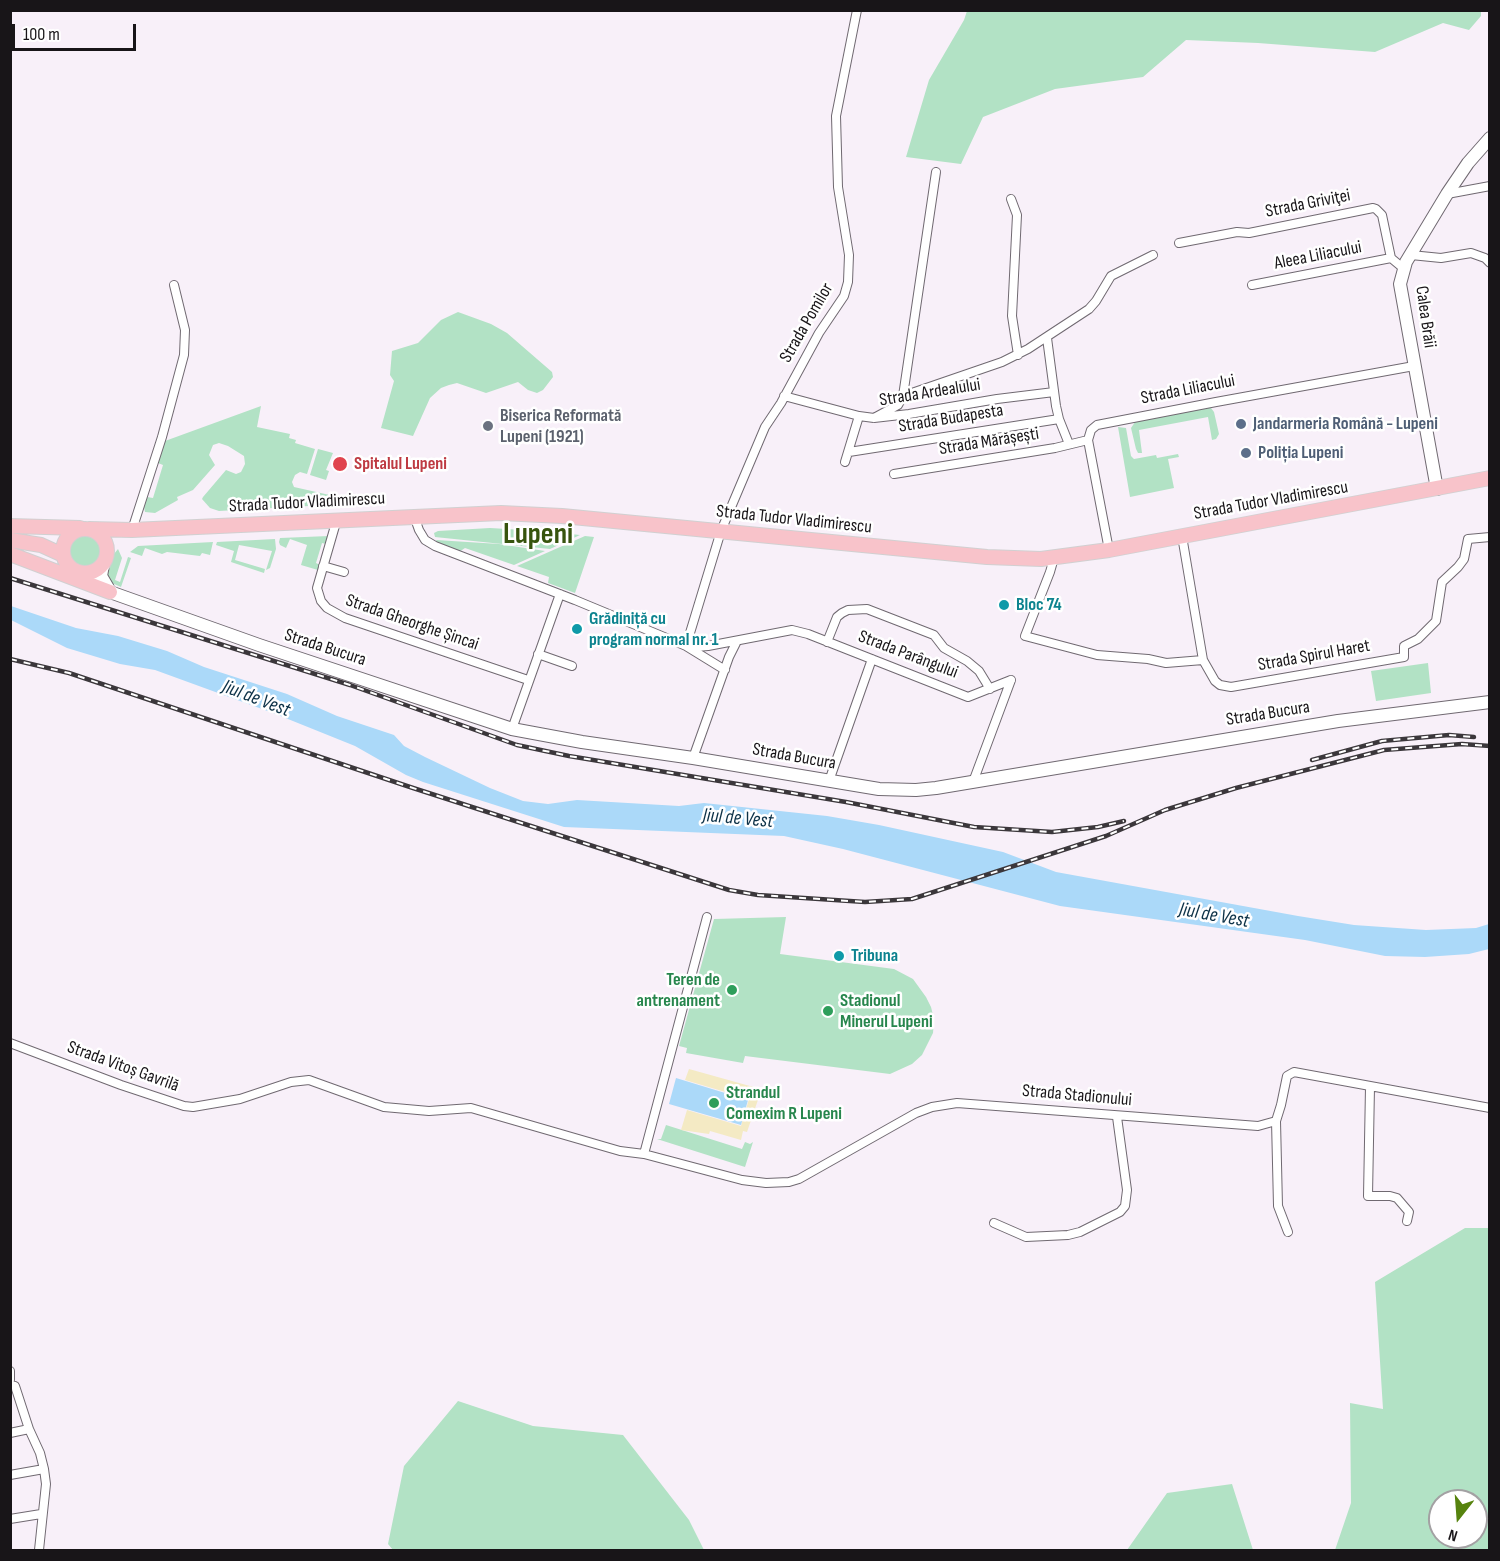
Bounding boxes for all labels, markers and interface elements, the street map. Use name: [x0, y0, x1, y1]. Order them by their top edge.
scale bar: [15, 12, 140, 50]
text: 100 m: [23, 24, 60, 45]
street label: Strada Griviţei: [1264, 185, 1352, 223]
street label: Aleea Liliacului: [1272, 237, 1364, 275]
street label: Strada Pomilor: [776, 279, 838, 367]
street label: Calea Brăii: [1410, 285, 1440, 349]
street label: Strada Liliacului: [1139, 370, 1237, 410]
street label: Strada Ardealului: [878, 374, 982, 412]
street label: Strada Budapesta: [897, 400, 1005, 438]
place label: Biserica Reformată Lupeni (1921): [500, 405, 621, 448]
place label: Jandarmeria Română - Lupeni: [1253, 413, 1438, 435]
marker: Jandarmeria Română - Lupeni: [1234, 417, 1248, 431]
marker: Biserica Reformată Lupeni (1921): [481, 419, 495, 433]
street label: Strada Mărășești: [938, 423, 1040, 461]
place label: Poliția Lupeni: [1258, 442, 1343, 464]
marker: Poliția Lupeni: [1239, 446, 1253, 460]
place label: Spitalul Lupeni: [354, 453, 447, 475]
marker: Spitalul Lupeni: [331, 455, 349, 473]
street label: Strada Tudor Vladimirescu: [1192, 477, 1350, 525]
street label: Strada Tudor Vladimirescu: [228, 488, 386, 518]
street label: Strada Tudor Vladimirescu: [715, 501, 873, 539]
district label: Lupeni: [503, 517, 573, 553]
street label: Strada Gheorghe Șincai: [343, 590, 481, 656]
place label: Bloc 74: [1016, 594, 1062, 616]
marker: Bloc 74: [997, 598, 1011, 612]
place label: Grădiniță cu program normal nr. 1: [589, 608, 719, 650]
marker: Grădiniță cu program normal nr. 1: [570, 622, 584, 636]
street label: Strada Bucura: [282, 625, 368, 671]
street label: Strada Parângului: [855, 626, 961, 684]
street label: Strada Spirul Haret: [1256, 636, 1372, 676]
water label: Jiul de Vest: [219, 675, 293, 723]
street label: Strada Bucura: [1225, 697, 1311, 731]
street label: Strada Bucura: [751, 739, 837, 775]
water label: Jiul de Vest: [702, 804, 774, 834]
water label: Jiul de Vest: [1177, 898, 1251, 934]
place label: Tribuna: [851, 945, 898, 967]
marker: Tribuna: [832, 949, 846, 963]
place label: Teren de antrenament: [637, 969, 720, 1012]
marker: Teren de antrenament: [725, 983, 739, 997]
place label: Stadionul Minerul Lupeni: [840, 990, 933, 1032]
marker: Stadionul Minerul Lupeni: [821, 1004, 835, 1018]
street label: Strada Vitoș Gavrilă: [64, 1037, 182, 1097]
street label: Strada Stadionului: [1021, 1080, 1133, 1112]
place label: Strandul Comexim R Lupeni: [726, 1082, 842, 1124]
marker: Strandul Comexim R Lupeni: [707, 1096, 721, 1110]
north arrow: [1428, 1489, 1488, 1549]
text: N: [1446, 1524, 1460, 1545]

